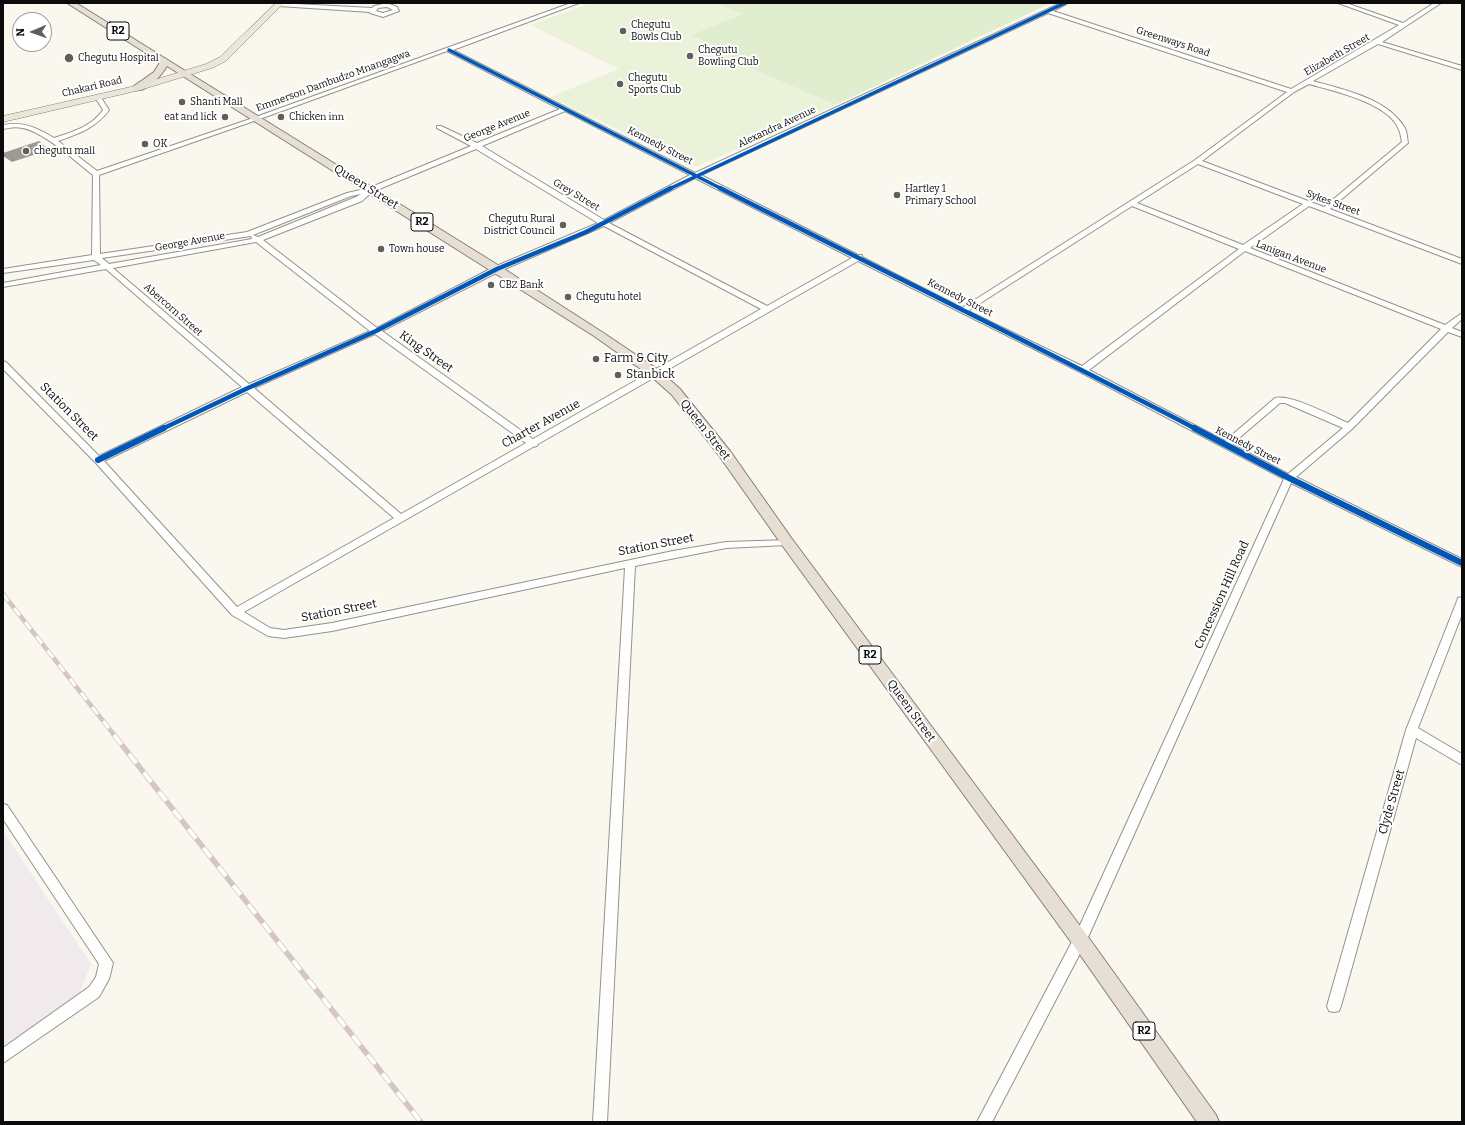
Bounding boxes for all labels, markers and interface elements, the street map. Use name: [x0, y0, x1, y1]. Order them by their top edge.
north arrow: [12, 12, 52, 52]
place label: Chegutu Bowls Club: [631, 19, 681, 42]
road number: R2: [107, 22, 129, 40]
street label: Greenways Road: [1135, 24, 1211, 60]
marker: Chegutu Bowls Club: [618, 26, 628, 36]
text: N: [14, 28, 27, 37]
street label: Elizabeth Street: [1302, 31, 1372, 79]
place label: Chegutu Bowling Club: [698, 44, 759, 68]
street label: Emmerson Dambudzo Mnangagwa: [254, 47, 412, 115]
marker: Chegutu Bowling Club: [685, 51, 695, 61]
marker: Chegutu Hospital: [63, 52, 75, 64]
place label: Chegutu Hospital: [78, 52, 159, 64]
place label: Chegutu Sports Club: [628, 72, 681, 96]
street label: Chakari Road: [61, 74, 123, 100]
marker: Chegutu Sports Club: [615, 79, 625, 89]
place label: Shanti Mall: [190, 96, 243, 108]
marker: Shanti Mall: [177, 97, 187, 107]
street label: Alexandra Avenue: [736, 104, 818, 150]
street label: George Avenue: [462, 107, 532, 145]
place label: eat and lick: [164, 111, 217, 123]
place label: Chicken inn: [289, 111, 344, 123]
marker: eat and lick: [220, 112, 230, 122]
marker: Chicken inn: [276, 112, 286, 122]
street label: Kennedy Street: [625, 124, 695, 168]
place label: OK: [153, 138, 168, 150]
marker: OK: [140, 139, 150, 149]
place label: chegutu mall: [34, 145, 95, 157]
marker: chegutu mall: [21, 146, 31, 156]
street label: Queen Street: [331, 161, 401, 213]
street label: Grey Street: [550, 176, 602, 214]
place label: Hartley 1 Primary School: [905, 183, 976, 206]
street label: Sykes Street: [1304, 188, 1362, 218]
marker: Hartley 1 Primary School: [892, 190, 902, 200]
road number: R2: [411, 213, 433, 231]
place label: Chegutu Rural District Council: [483, 213, 555, 236]
marker: Chegutu Rural District Council: [558, 220, 568, 230]
street label: George Avenue: [154, 230, 226, 254]
street label: Lanigan Avenue: [1254, 238, 1328, 276]
place label: Town house: [389, 243, 445, 255]
marker: Town house: [376, 244, 386, 254]
street label: Kennedy Street: [925, 276, 995, 320]
place label: CBZ Bank: [499, 279, 543, 291]
marker: CBZ Bank: [486, 280, 496, 290]
street label: Abercorn Street: [141, 281, 205, 339]
place label: Chegutu hotel: [576, 291, 641, 303]
marker: Chegutu hotel: [563, 292, 573, 302]
street label: King Street: [396, 328, 456, 376]
place label: Farm & City: [604, 352, 668, 366]
marker: Farm & City: [591, 354, 601, 364]
place label: Stanbick: [626, 368, 675, 382]
marker: Stanbick: [613, 370, 623, 380]
street label: Station Street: [37, 380, 101, 444]
street label: Charter Avenue: [499, 397, 583, 451]
street label: Queen Street: [677, 397, 733, 463]
street label: Kennedy Street: [1213, 424, 1283, 468]
street label: Station Street: [617, 531, 695, 559]
street label: Concession Hill Road: [1192, 539, 1252, 651]
street label: Station Street: [300, 597, 378, 625]
road number: R2: [859, 646, 881, 664]
street label: Queen Street: [884, 677, 938, 745]
street label: Clyde Street: [1376, 768, 1408, 836]
road number: R2: [1133, 1022, 1155, 1040]

